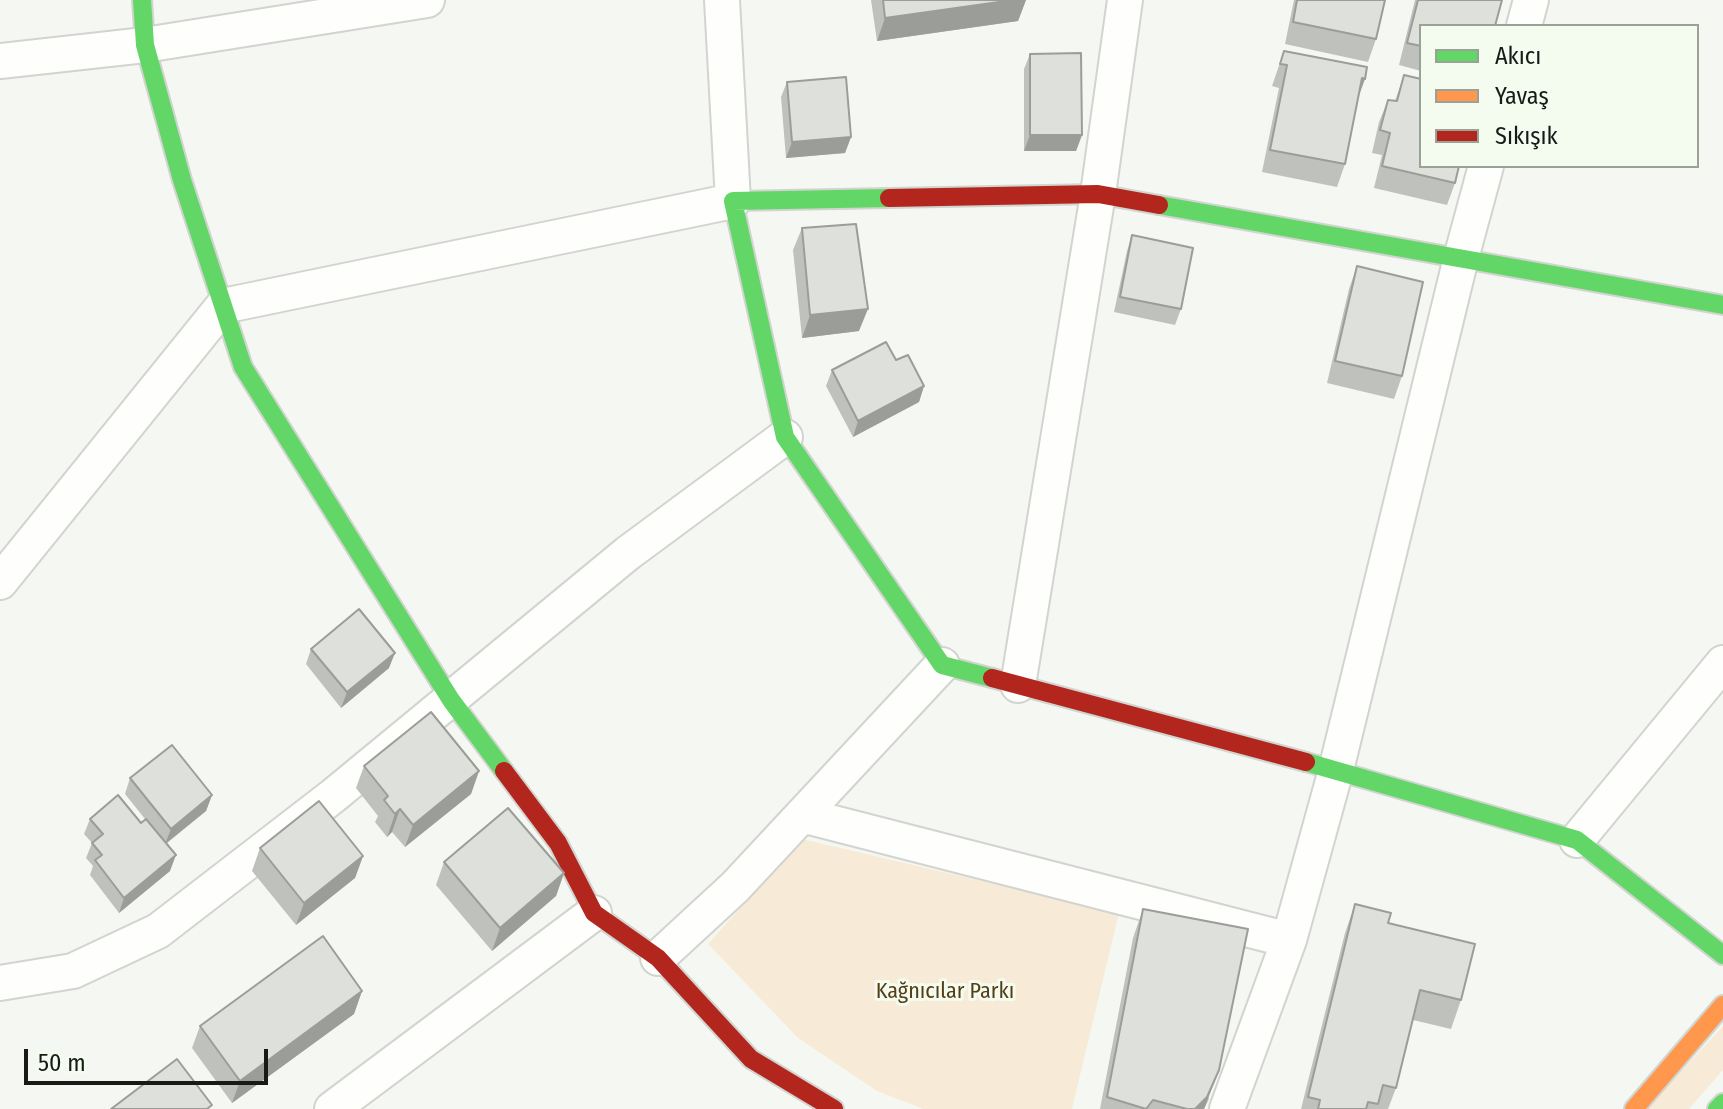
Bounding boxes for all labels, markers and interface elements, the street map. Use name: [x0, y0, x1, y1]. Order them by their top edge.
legend: [1419, 24, 1699, 168]
text: Akıcı: [1495, 42, 1541, 70]
text: Yavaş: [1495, 82, 1549, 110]
text: Sıkışık: [1495, 122, 1558, 150]
park label: Kağnıcılar Parkı: [876, 979, 1014, 1005]
scale bar: [28, 1033, 272, 1083]
text: 50 m: [38, 1049, 86, 1077]

